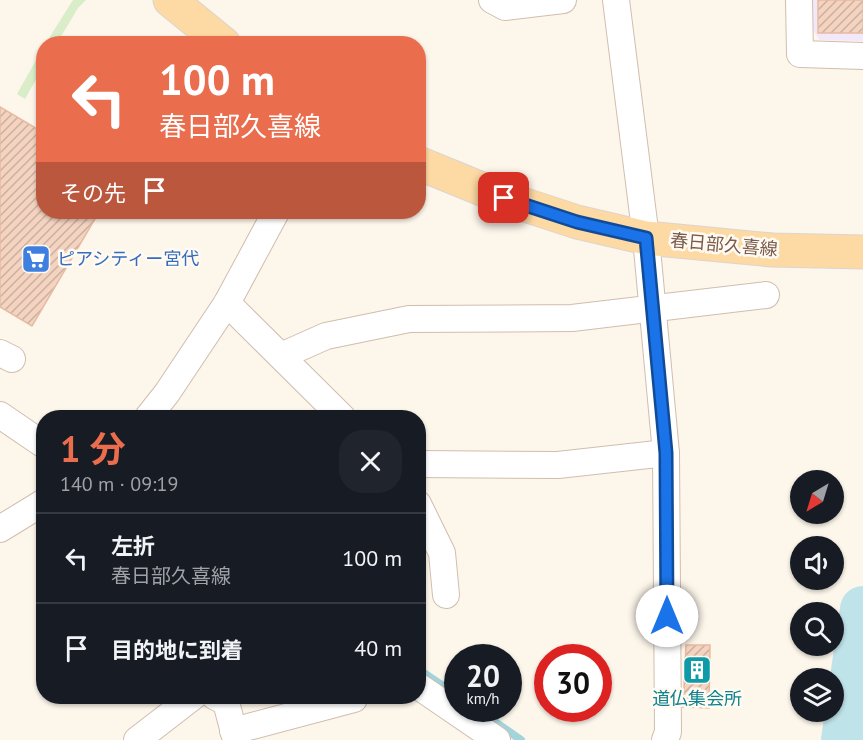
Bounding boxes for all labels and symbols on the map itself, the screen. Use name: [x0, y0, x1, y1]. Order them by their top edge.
pin: [478, 172, 529, 223]
street label: 春日部久喜線: [669, 228, 779, 261]
supermarket icon: ピアシティー宮代: [20, 243, 52, 275]
place label: ピアシティー宮代: [57, 247, 199, 270]
north arrow: [790, 470, 844, 524]
position arrow: [635, 584, 699, 648]
speed limit sign: 30: [534, 644, 612, 722]
building icon: 道仏集会所: [681, 654, 713, 686]
place label: 道仏集会所: [652, 687, 742, 710]

